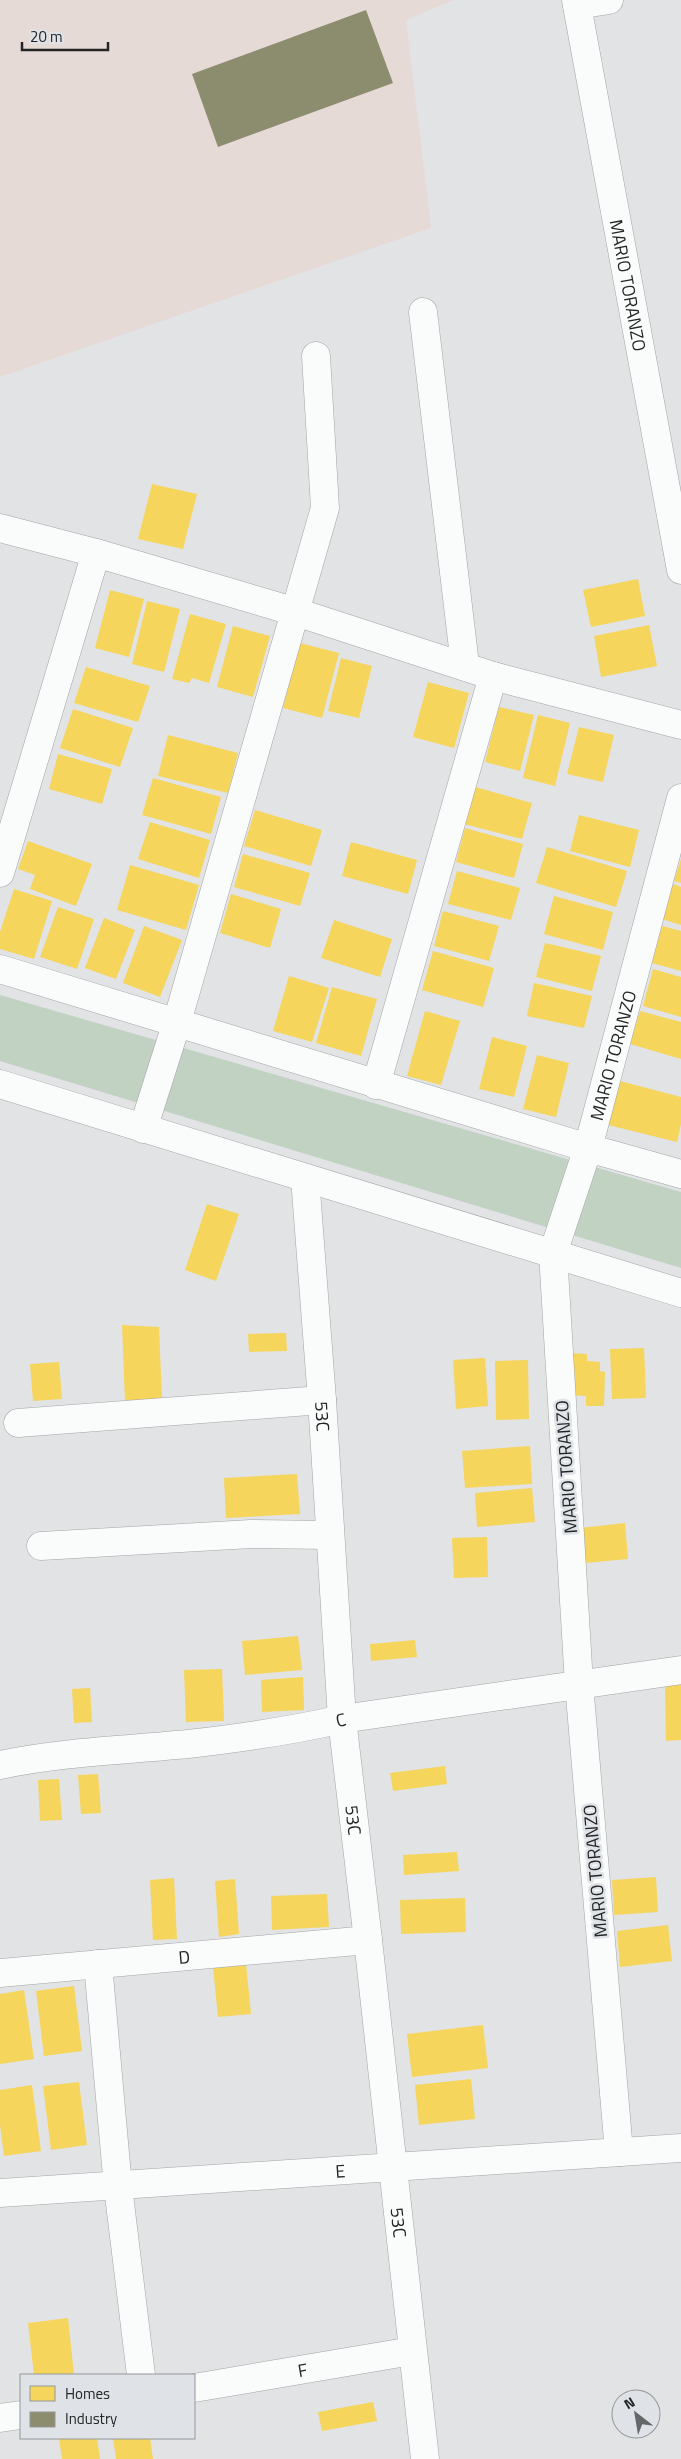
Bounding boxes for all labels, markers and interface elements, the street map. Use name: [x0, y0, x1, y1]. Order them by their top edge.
scale bar: [22, 20, 109, 52]
text: 20 m: [30, 25, 63, 48]
street label: MARIO TORANZO: [603, 217, 654, 353]
street label: MARIO TORANZO: [582, 987, 643, 1123]
street label: MARIO TORANZO: [548, 1399, 584, 1535]
street label: 53C: [309, 1401, 337, 1432]
street label: C: [333, 1705, 349, 1734]
street label: MARIO TORANZO: [576, 1803, 614, 1939]
street label: 53C: [339, 1804, 369, 1837]
street label: D: [177, 1943, 191, 1970]
street label: E: [334, 2157, 346, 2184]
street label: 53C: [384, 2206, 414, 2239]
street label: F: [296, 2355, 309, 2384]
legend: [20, 2374, 195, 2439]
text: Homes: [65, 2382, 110, 2405]
north arrow: [611, 2389, 661, 2439]
text: N: [619, 2391, 639, 2414]
text: Industry: [65, 2407, 117, 2430]

